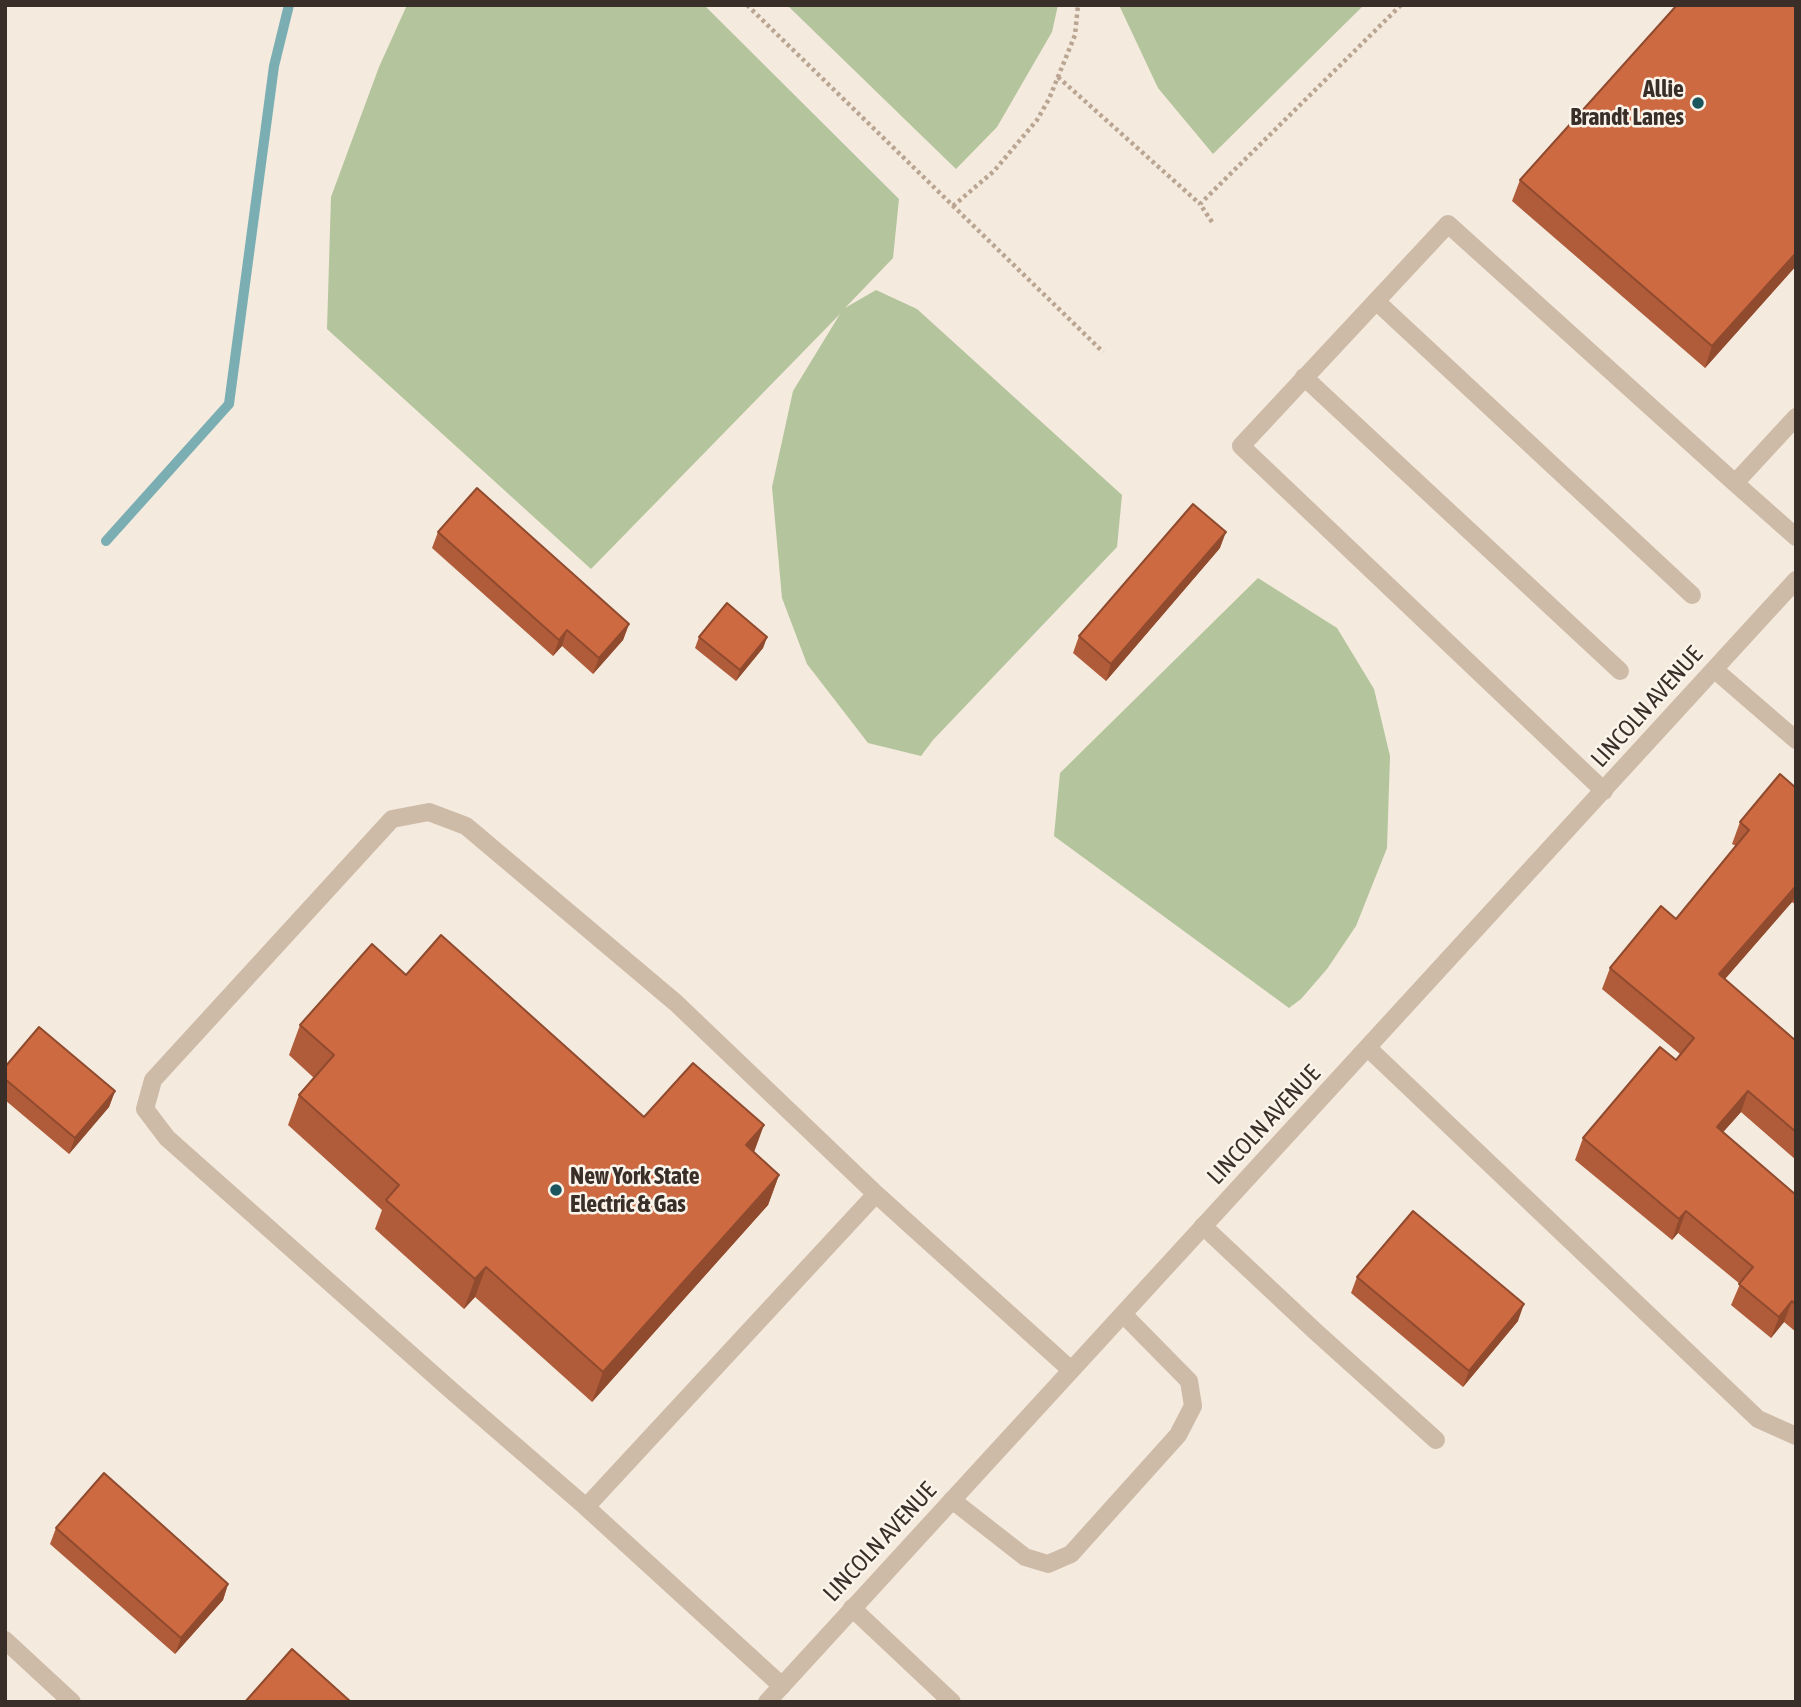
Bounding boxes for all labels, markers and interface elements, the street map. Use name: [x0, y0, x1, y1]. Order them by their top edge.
place label: Allie Brandt Lanes: [1570, 75, 1684, 131]
marker: Allie Brandt Lanes: [1690, 95, 1706, 111]
street label: LINCOLN AVENUE: [1585, 641, 1709, 773]
street label: LINCOLN AVENUE: [1201, 1059, 1327, 1191]
place label: New York State Electric & Gas: [570, 1162, 700, 1218]
marker: New York State Electric & Gas: [548, 1182, 564, 1198]
street label: LINCOLN AVENUE: [817, 1476, 943, 1608]

